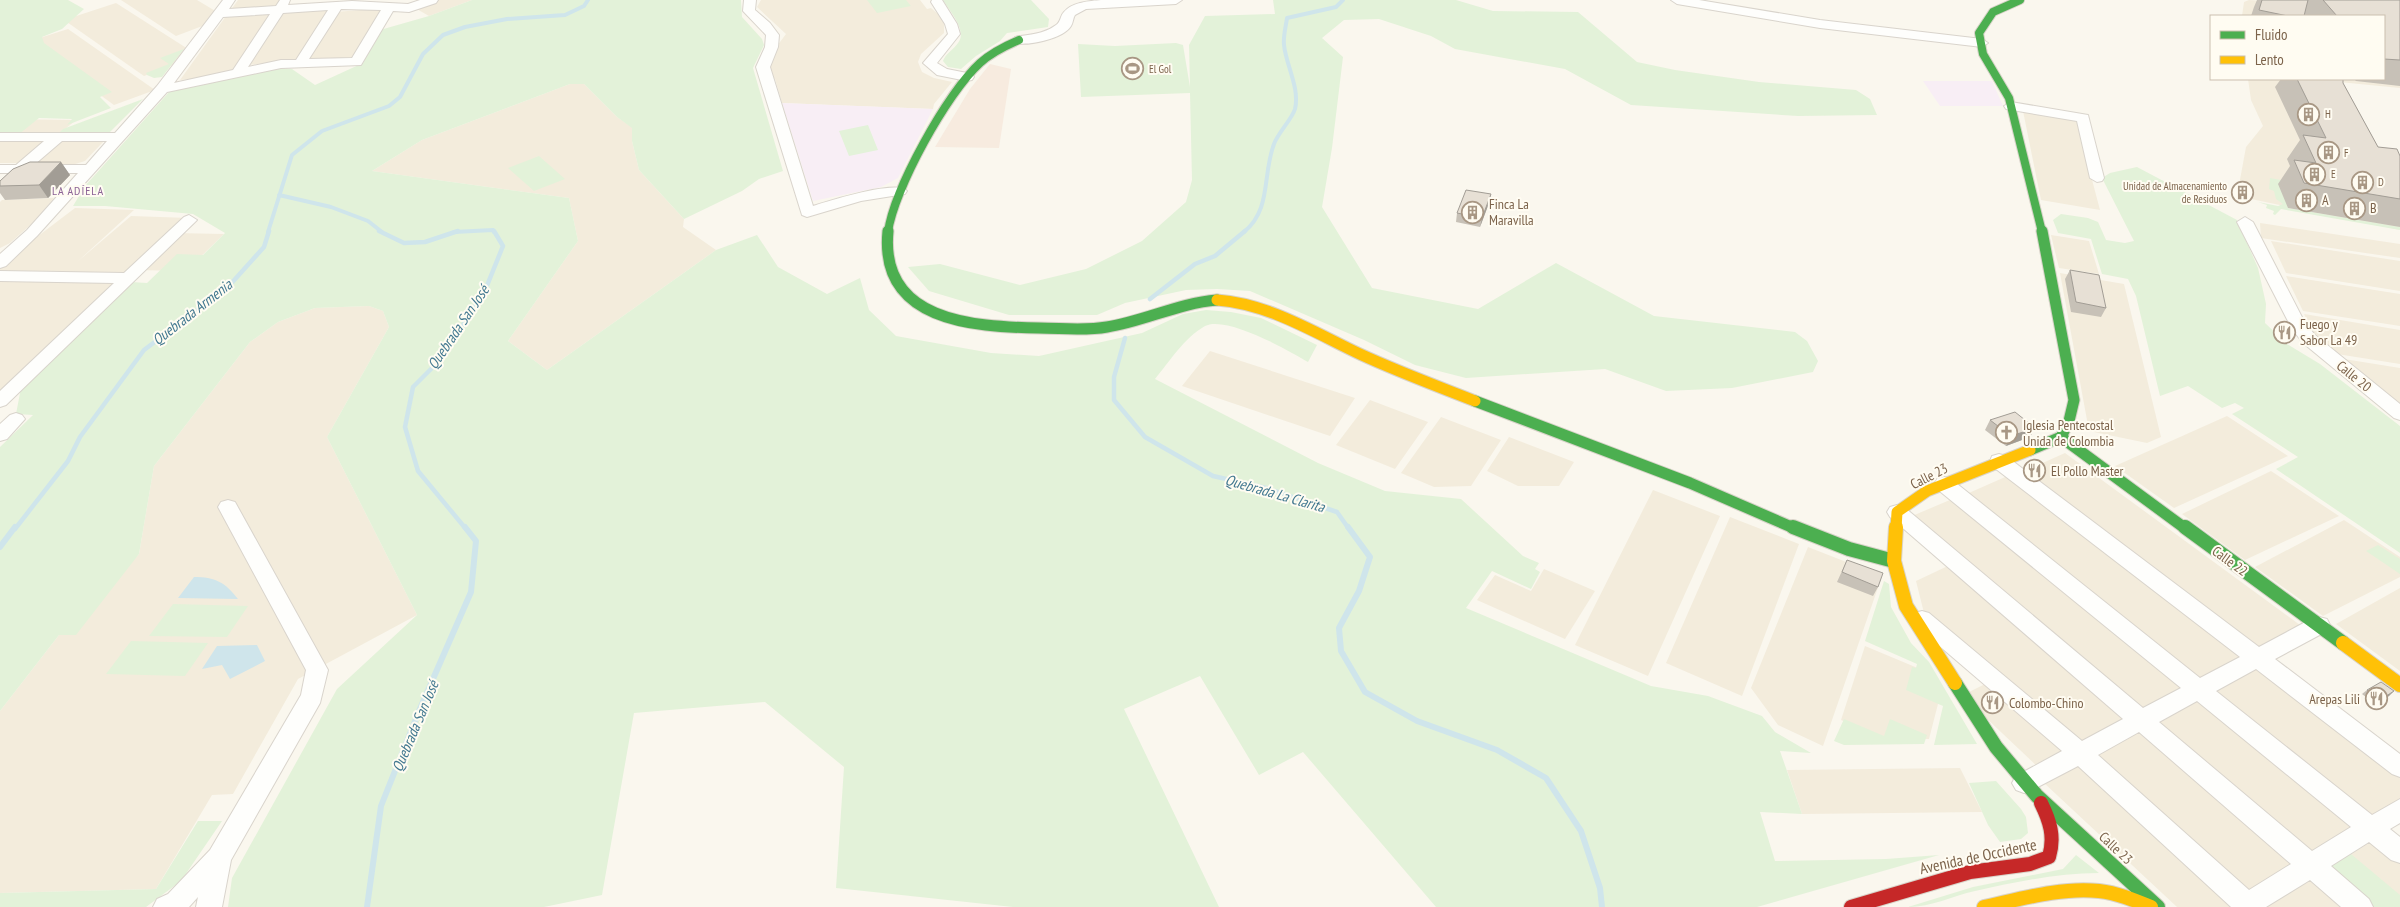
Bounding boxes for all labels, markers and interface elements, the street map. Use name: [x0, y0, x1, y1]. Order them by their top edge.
legend: [2210, 15, 2385, 80]
text: Fluido: [2255, 25, 2287, 44]
text: Lento: [2255, 50, 2284, 69]
sports icon: El Gol: [1121, 57, 1145, 81]
place label: El Gol: [1149, 62, 1172, 76]
building icon: H: [2297, 102, 2321, 126]
place label: H: [2325, 107, 2331, 121]
building icon: F: [2316, 141, 2340, 165]
place label: F: [2344, 146, 2349, 160]
building icon: E: [2303, 162, 2327, 186]
place label: E: [2331, 167, 2336, 181]
building icon: D: [2350, 170, 2374, 194]
place label: D: [2378, 175, 2384, 189]
place label: Unidad de Almacenamiento de Residuos: [2123, 179, 2227, 206]
building icon: Unidad de Almacenamiento de Residuos: [2231, 180, 2255, 204]
district label: LA ADÍELA: [52, 183, 104, 198]
building icon: A: [2294, 188, 2318, 212]
place label: A: [2322, 191, 2329, 209]
place label: Finca La Maravilla: [1489, 195, 1534, 229]
building icon: B: [2342, 196, 2366, 220]
place label: B: [2370, 199, 2377, 217]
building icon: Finca La Maravilla: [1461, 200, 1485, 224]
water label: Quebrada Armenia: [148, 274, 236, 349]
water label: Quebrada San José: [423, 280, 494, 372]
place label: Fuego y Sabor La 49: [2300, 315, 2357, 349]
restaurant icon: Fuego y Sabor La 49: [2272, 320, 2296, 344]
street label: Calle 20: [2333, 357, 2375, 395]
place label: Iglesia Pentecostal Unida de Colombia: [2023, 416, 2114, 450]
church icon: Iglesia Pentecostal Unida de Colombia: [1995, 421, 2019, 445]
street label: Calle 23: [1907, 459, 1951, 493]
restaurant icon: El Pollo Master: [2023, 459, 2047, 483]
place label: El Pollo Master: [2051, 462, 2124, 480]
water label: Quebrada La Clarita: [1223, 470, 1328, 517]
street label: Calle 22: [2209, 542, 2251, 580]
water label: Quebrada San José: [387, 676, 443, 774]
restaurant icon: Arepas Lili: [2364, 687, 2388, 711]
place label: Arepas Lili: [2309, 690, 2360, 708]
restaurant icon: Colombo-Chino: [1981, 691, 2005, 715]
place label: Colombo-Chino: [2009, 694, 2084, 712]
street label: Calle 23: [2095, 828, 2137, 868]
street label: Avenida de Occidente: [1918, 834, 2038, 878]

